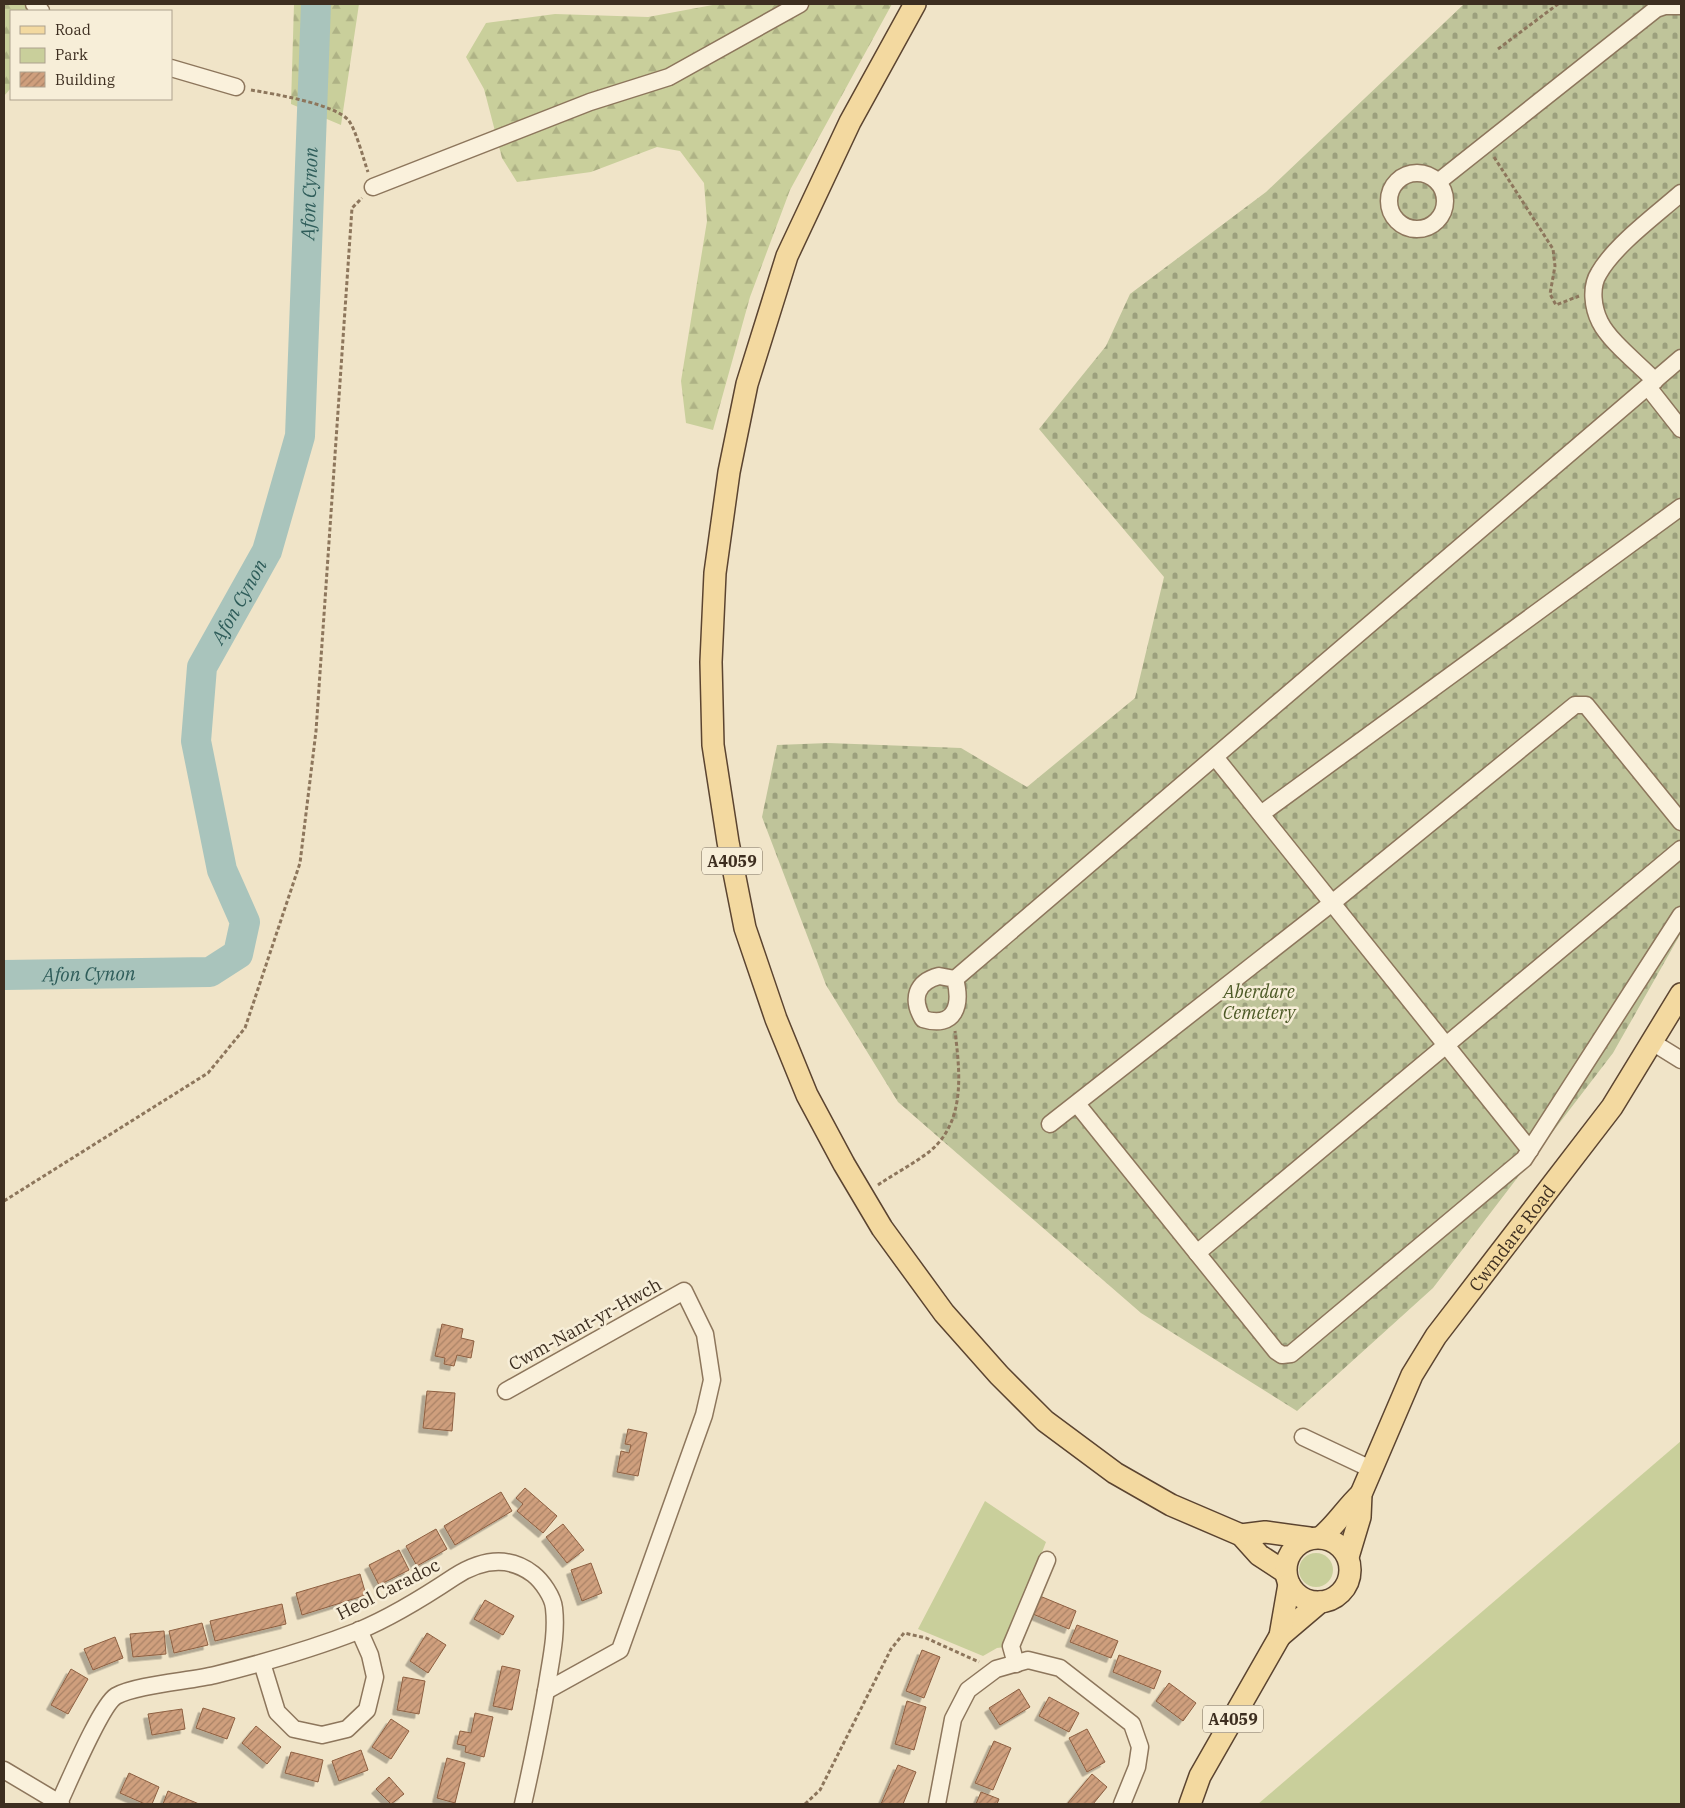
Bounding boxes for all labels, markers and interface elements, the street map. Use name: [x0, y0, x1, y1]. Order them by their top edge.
legend: [10, 10, 172, 100]
text: Road: [55, 20, 91, 39]
text: Park: [55, 45, 88, 64]
text: Building: [55, 70, 115, 89]
water label: Afon Cynon: [295, 146, 323, 242]
water label: Afon Cynon: [205, 555, 272, 650]
road number: A4059: [702, 848, 762, 874]
water label: Afon Cynon: [40, 961, 136, 986]
park label: Aberdare Cemetery: [1222, 980, 1297, 1024]
street label: Cwmdare Road: [1463, 1180, 1560, 1296]
street label: Cwm-Nant-yr-Hwch: [505, 1272, 665, 1376]
street label: Heol Caradoc: [332, 1553, 444, 1625]
road number: A4059: [1203, 1706, 1263, 1732]

